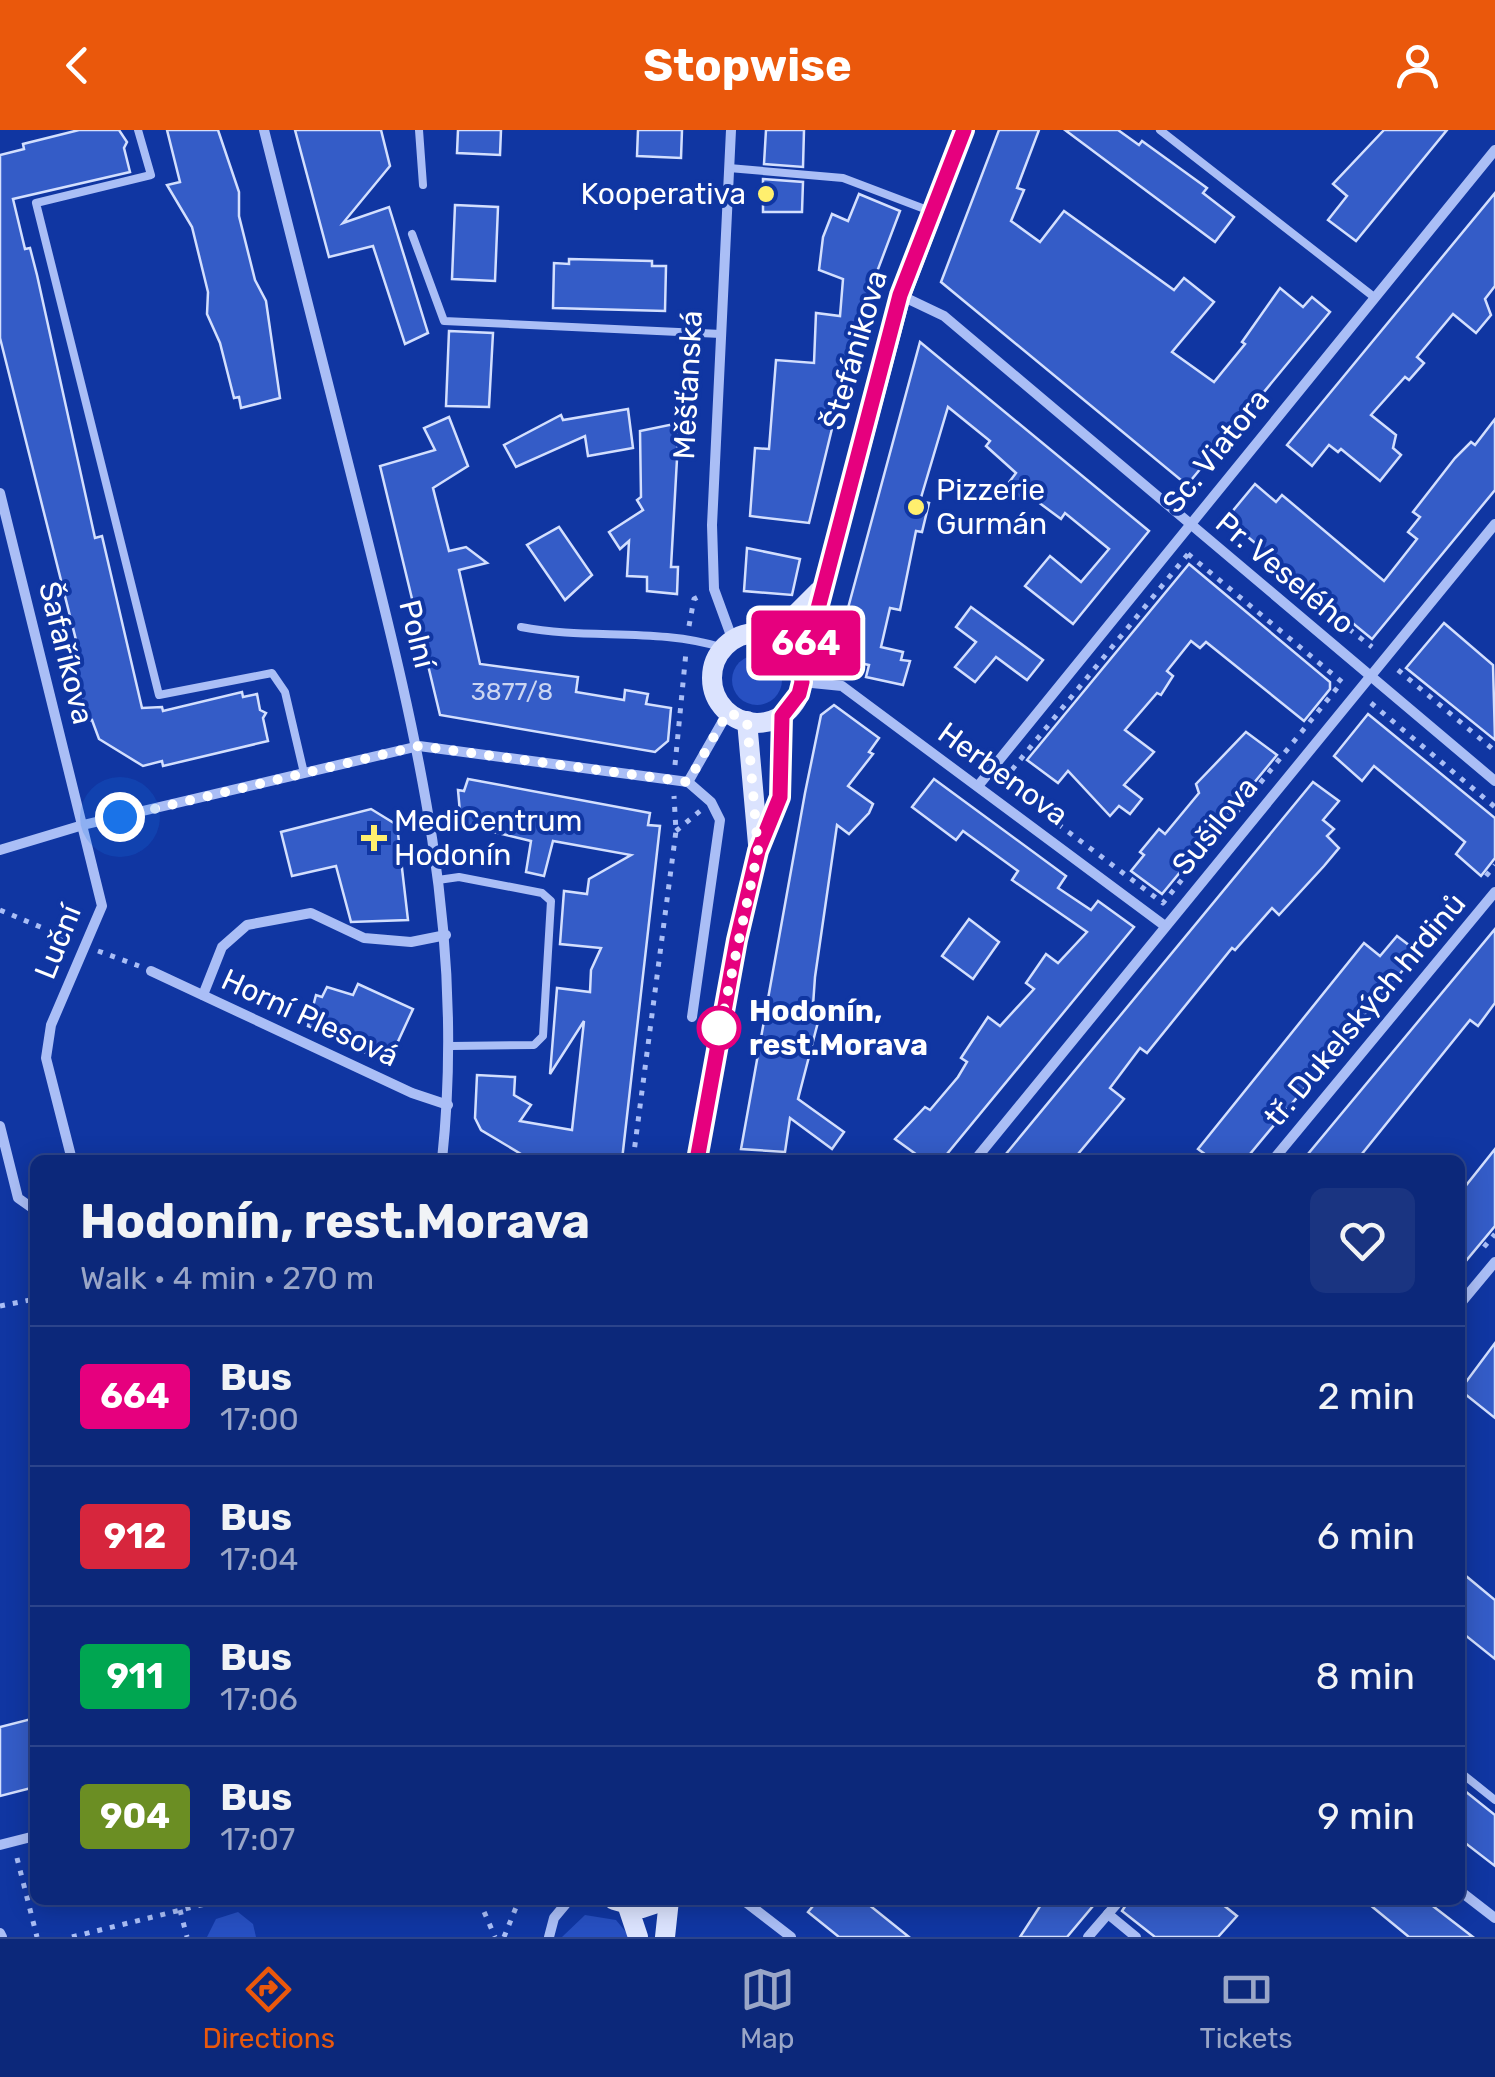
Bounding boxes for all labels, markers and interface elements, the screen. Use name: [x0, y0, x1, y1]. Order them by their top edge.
icon: back: [50, 38, 105, 93]
icon: person: [1390, 38, 1445, 93]
text: Stopwise: [643, 39, 852, 92]
place label: Kooperativa: [581, 176, 746, 212]
marker: Kooperativa: [755, 183, 777, 205]
street label: Štefánikova: [815, 266, 895, 434]
street label: Měšťanská: [666, 310, 710, 460]
street label: Sc. Viatora: [1155, 382, 1277, 520]
place label: Pizzerie Gurmán: [936, 472, 1047, 542]
marker: Pizzerie Gurmán: [905, 496, 927, 518]
street label: Pr. Veselého: [1208, 505, 1362, 641]
street label: Šafaříkova: [31, 578, 101, 728]
street label: Polní: [391, 596, 443, 674]
line badge: 664: [748, 610, 864, 676]
text: 664: [771, 622, 841, 664]
house number: 3877/8: [471, 677, 553, 706]
street label: Herbenova: [931, 715, 1075, 833]
street label: Sušilova: [1165, 770, 1265, 882]
your location: [95, 792, 145, 842]
place label: MediCentrum Hodonín: [394, 803, 582, 873]
marker: MediCentrum Hodonín: [363, 827, 385, 849]
street label: tř. Dukelských hrdinů: [1257, 886, 1473, 1134]
street label: Luční: [27, 898, 90, 984]
street label: Horní Plesová: [216, 961, 404, 1075]
place label: Hodonín, rest.Morava: [749, 993, 928, 1063]
marker: Hodonín, rest.Morava: [698, 1007, 740, 1049]
button: heart: [1310, 1188, 1415, 1293]
text: Hodonín, rest.Morava: [80, 1193, 590, 1250]
text: Walk · 4 min · 270 m: [80, 1259, 374, 1297]
text: Bus: [220, 1354, 292, 1400]
text: 2 min: [1317, 1373, 1415, 1419]
text: 664: [100, 1375, 170, 1417]
text: 17:00: [220, 1400, 299, 1438]
text: Bus: [220, 1494, 292, 1540]
text: 6 min: [1317, 1513, 1415, 1559]
text: 912: [104, 1515, 166, 1557]
text: 17:04: [220, 1540, 299, 1578]
text: Bus: [220, 1634, 292, 1680]
text: 8 min: [1316, 1653, 1415, 1699]
text: 911: [106, 1655, 164, 1697]
text: 17:06: [220, 1680, 298, 1718]
text: Bus: [220, 1774, 292, 1820]
text: 9 min: [1317, 1793, 1415, 1839]
text: 904: [100, 1795, 170, 1837]
text: 17:07: [220, 1820, 295, 1858]
tab: Directions: [202, 1962, 335, 2055]
tab: Map: [740, 1962, 795, 2055]
tab: Tickets: [1200, 1962, 1293, 2055]

